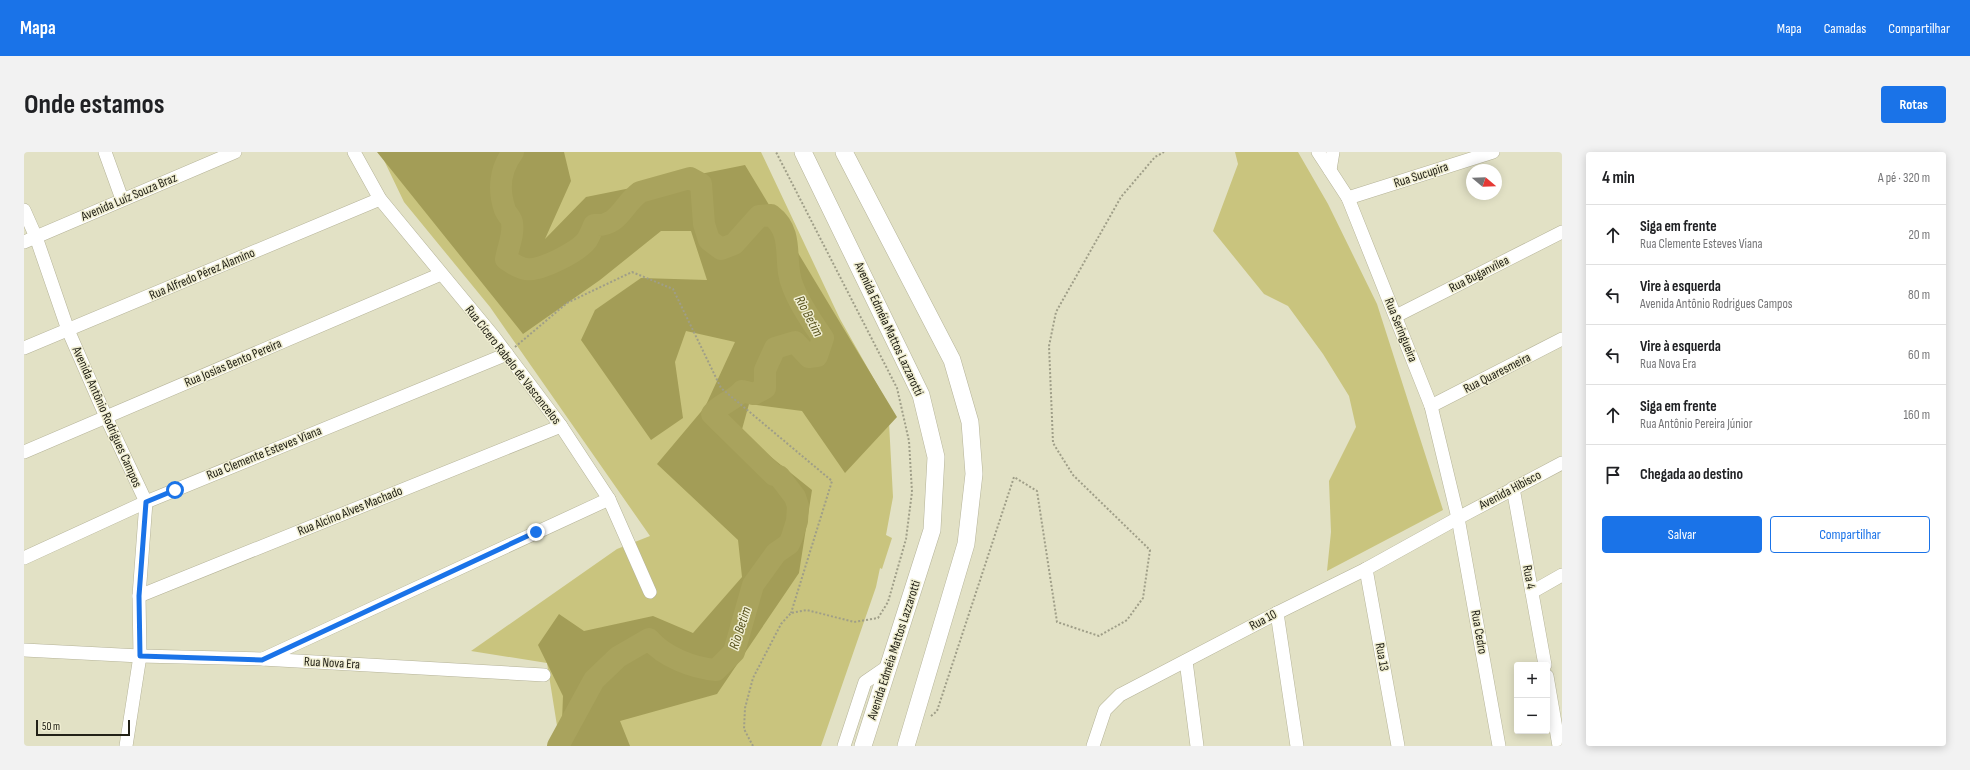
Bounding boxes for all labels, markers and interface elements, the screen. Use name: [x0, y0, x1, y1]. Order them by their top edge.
text: Mapa: [20, 17, 56, 40]
text: Mapa: [1777, 20, 1802, 37]
text: Camadas: [1824, 20, 1866, 37]
text: Compartilhar: [1888, 20, 1950, 37]
button: Rotas: [1881, 86, 1946, 123]
text: Onde estamos: [24, 88, 164, 121]
street label: Rua Sucupira: [1392, 159, 1450, 191]
north arrow: [1466, 164, 1502, 200]
text: 4 min: [1602, 168, 1635, 188]
street label: Avenida Luíz Souza Braz: [78, 169, 180, 225]
text: A pé · 320 m: [1878, 170, 1930, 186]
text: Siga em frente: [1640, 217, 1717, 236]
icon: ahead: [1602, 224, 1624, 246]
text: 20 m: [1908, 227, 1930, 243]
text: Rua Clemente Esteves Viana: [1640, 236, 1763, 252]
street label: Rua Alfredo Pérez Alamino: [147, 245, 257, 303]
street label: Rua Buganvílea: [1446, 252, 1512, 296]
street label: Avenida Edméia Mattos Lazzarotti: [851, 259, 927, 398]
text: Vire à esquerda: [1640, 277, 1721, 296]
icon: left: [1602, 284, 1624, 306]
text: 80 m: [1908, 287, 1930, 303]
water label: Rio Betim: [791, 293, 827, 340]
street label: Rua Seringueira: [1381, 296, 1421, 364]
text: Avenida Antônio Rodrigues Campos: [1640, 296, 1792, 312]
street label: Rua Cícero Rabelo de Vasconcelos: [462, 302, 565, 428]
street label: Rua Josias Bento Pereira: [182, 335, 284, 391]
text: Vire à esquerda: [1640, 337, 1721, 356]
street label: Avenida Antônio Rodrigues Campos: [68, 343, 145, 490]
icon: left: [1602, 344, 1624, 366]
text: 60 m: [1908, 347, 1930, 363]
street label: Rua Quaresmeira: [1461, 349, 1533, 397]
text: Rua Nova Era: [1640, 356, 1696, 372]
text: Siga em frente: [1640, 397, 1717, 416]
icon: ahead: [1602, 404, 1624, 426]
text: 160 m: [1904, 407, 1930, 423]
text: Rua Antônio Pereira Júnior: [1640, 416, 1752, 432]
street label: Rua Clemente Esteves Viana: [204, 423, 324, 483]
icon: arrive: [1602, 464, 1624, 486]
text: Chegada ao destino: [1640, 465, 1743, 484]
street label: Avenida Hibisco: [1475, 467, 1544, 514]
route start: [166, 481, 184, 499]
street label: Rua Alcino Alves Machado: [295, 483, 405, 539]
button: Salvar: [1602, 516, 1762, 553]
button: Compartilhar: [1770, 516, 1930, 553]
route end: [527, 523, 545, 541]
street label: Rua 4: [1519, 564, 1539, 591]
street label: Avenida Edméia Mattos Lazzarotti: [864, 578, 924, 723]
water label: Rio Betim: [725, 604, 755, 651]
street label: Rua 10: [1246, 606, 1280, 634]
street label: Rua Cedro: [1467, 609, 1491, 655]
street label: Rua 13: [1372, 642, 1392, 672]
street label: Rua Nova Era: [304, 654, 360, 672]
map controls: [1514, 662, 1550, 734]
button: +: [1514, 662, 1550, 698]
button: −: [1514, 698, 1550, 734]
scale bar: [36, 718, 130, 737]
text: 50 m: [42, 720, 60, 733]

